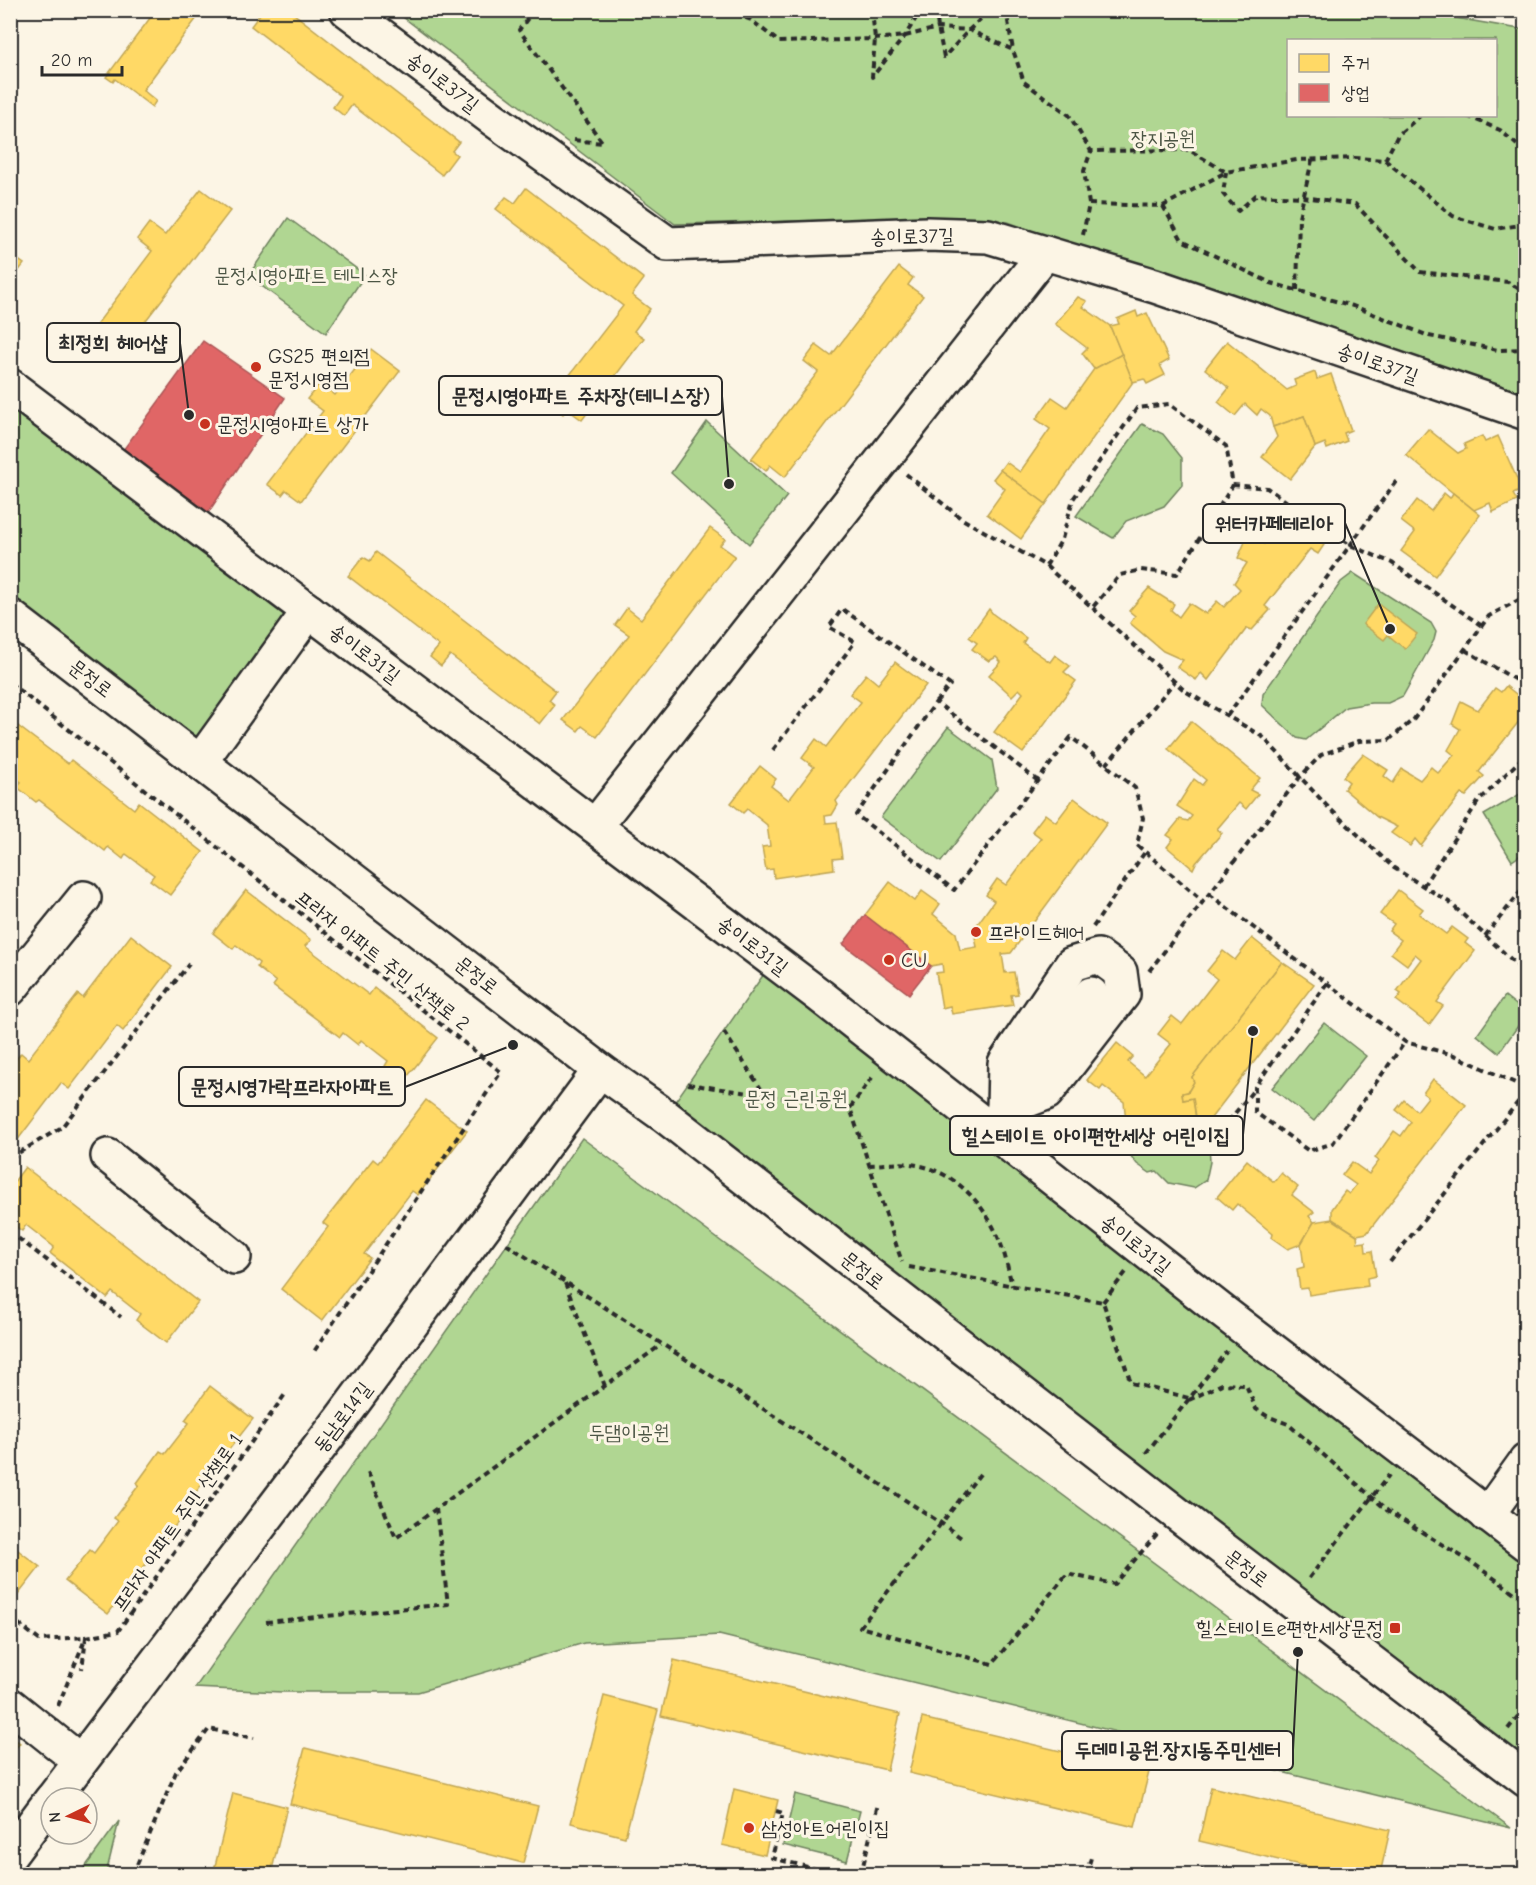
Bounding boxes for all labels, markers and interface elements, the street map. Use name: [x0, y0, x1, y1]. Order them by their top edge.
scale bar: [42, 39, 122, 77]
legend: [1287, 39, 1497, 117]
street label: 송이로37길: [402, 48, 483, 117]
text: 20 m: [51, 50, 92, 71]
text: 주거: [1341, 53, 1370, 74]
text: 상업: [1341, 83, 1370, 104]
park label: 장지공원: [1131, 127, 1195, 150]
street label: 송이로37길: [870, 224, 954, 249]
park label: 문정시영아파트 테니스장: [214, 264, 398, 287]
callout: 최정희 헤어샵: [47, 323, 180, 362]
text: 최정희 헤어샵: [59, 331, 168, 355]
street label: 송이로37길: [1334, 339, 1421, 388]
place label: GS25 편의점 문정시영점: [268, 345, 370, 391]
marker: GS25 편의점 문정시영점: [249, 360, 263, 374]
callout: 문정시영아파트 주차장(테니스장): [439, 376, 722, 415]
text: 문정시영아파트 주차장(테니스장): [451, 384, 711, 408]
place label: 문정시영아파트 상가: [217, 413, 369, 436]
marker: 문정시영아파트 상가: [198, 417, 212, 431]
callout: 워터카페테리아: [1203, 504, 1345, 543]
text: 워터카페테리아: [1215, 512, 1333, 536]
street label: 송이로31길: [325, 619, 405, 687]
street label: 문정로: [64, 655, 117, 702]
street label: 프라자 아파트 주민 산책로 2: [291, 885, 474, 1035]
street label: 송이로31길: [713, 911, 793, 979]
place label: 프라이드헤어: [988, 921, 1085, 944]
marker: 프라이드헤어: [969, 925, 983, 939]
place label: CU: [901, 949, 927, 972]
street label: 문정로: [451, 951, 503, 999]
marker: CU: [882, 953, 896, 967]
callout: 문정시영가락프라자아파트: [179, 1067, 405, 1106]
text: 문정시영가락프라자아파트: [191, 1075, 393, 1099]
park label: 문정 근린공원: [744, 1087, 848, 1110]
callout: 힐스테이트 아이편한세상 어린이집: [950, 1116, 1243, 1155]
text: 힐스테이트 아이편한세상 어린이집: [962, 1124, 1230, 1148]
street label: 송이로31길: [1096, 1210, 1175, 1279]
street label: 문정로: [837, 1246, 889, 1294]
street label: 동남로14길: [309, 1378, 376, 1457]
park label: 두댐이공원: [589, 1421, 669, 1444]
street label: 프라자 아파트 주민 산책로 1: [107, 1429, 248, 1616]
street label: 문정로: [1220, 1545, 1273, 1592]
place label: 힐스테이트e편한세상문정: [1196, 1617, 1383, 1640]
marker: 힐스테이트e편한세상문정: [1388, 1621, 1402, 1635]
callout: 두데미공원.장지동주민센터: [1062, 1731, 1293, 1770]
text: 두데미공원.장지동주민센터: [1075, 1738, 1281, 1762]
north arrow: [39, 1786, 99, 1846]
text: N: [46, 1811, 64, 1823]
place label: 삼성아트어린이집: [761, 1817, 890, 1840]
marker: 삼성아트어린이집: [742, 1821, 756, 1835]

